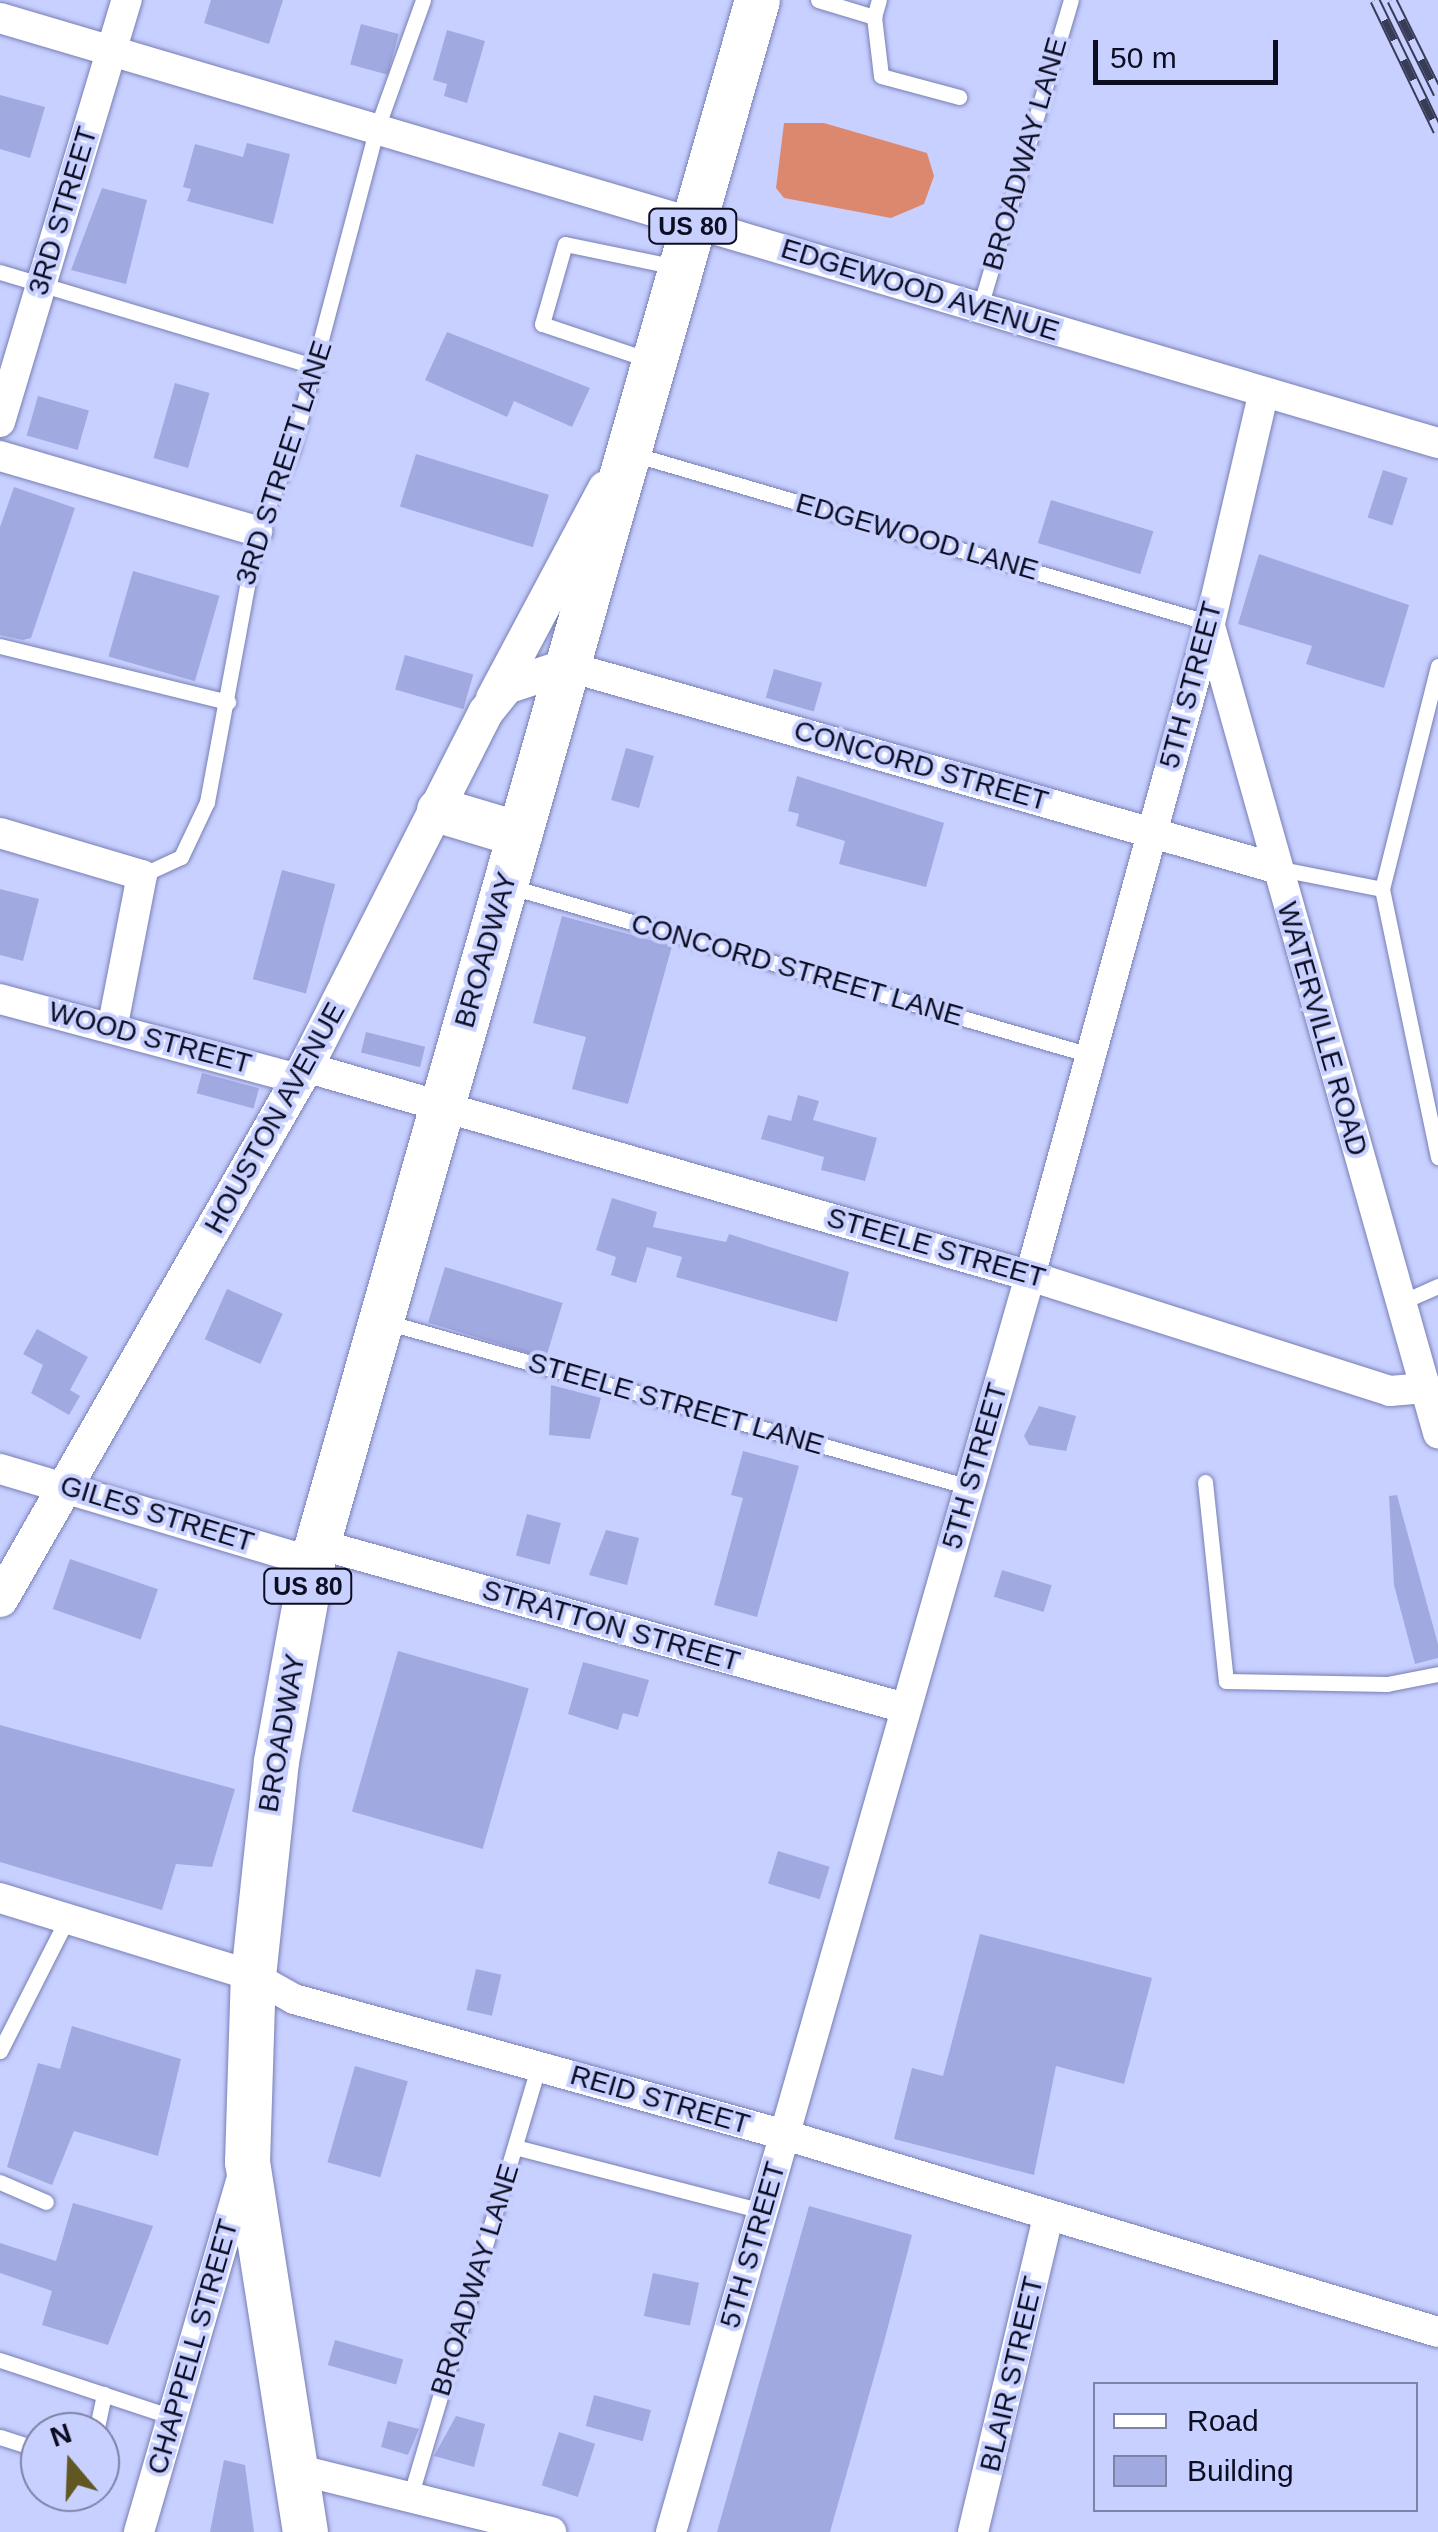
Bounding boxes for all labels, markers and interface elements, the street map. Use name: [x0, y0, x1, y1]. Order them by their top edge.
scale bar: [1098, 20, 1283, 82]
street label: BROADWAY LANE: [976, 33, 1074, 275]
text: 50 m: [1110, 41, 1177, 74]
street label: 3RD STREET: [21, 123, 105, 299]
road number: US 80: [648, 206, 738, 246]
street label: EDGEWOOD AVENUE: [776, 231, 1064, 349]
street label: 3RD STREET LANE: [229, 336, 339, 590]
street label: EDGEWOOD LANE: [792, 486, 1042, 588]
street label: 5TH STREET: [1153, 598, 1229, 772]
street label: CONCORD STREET: [790, 714, 1052, 818]
street label: BROADWAY: [448, 868, 524, 1032]
street label: WATERVILLE ROAD: [1270, 898, 1374, 1160]
street label: CONCORD STREET LANE: [627, 906, 967, 1034]
street label: WOOD STREET: [45, 995, 255, 1081]
street label: HOUSTON AVENUE: [197, 996, 353, 1240]
street label: STEELE STREET: [823, 1201, 1049, 1295]
street label: STEELE STREET LANE: [524, 1346, 828, 1462]
street label: 5TH STREET: [935, 1379, 1015, 1553]
street label: GILES STREET: [56, 1469, 258, 1559]
road number: US 80: [263, 1566, 353, 1606]
street label: STRATTON STREET: [478, 1573, 744, 1679]
street label: BROADWAY: [252, 1651, 312, 1815]
street label: REID STREET: [566, 2058, 754, 2142]
street label: 5TH STREET: [713, 2158, 793, 2332]
street label: BROADWAY LANE: [424, 2160, 526, 2400]
street label: CHAPPELL STREET: [140, 2215, 246, 2479]
street label: BLAIR STREET: [973, 2273, 1051, 2475]
legend: [1093, 2382, 1418, 2512]
text: Road: [1187, 2404, 1259, 2437]
north arrow: [20, 2412, 120, 2512]
text: N: [46, 2417, 75, 2453]
text: Building: [1187, 2454, 1294, 2487]

